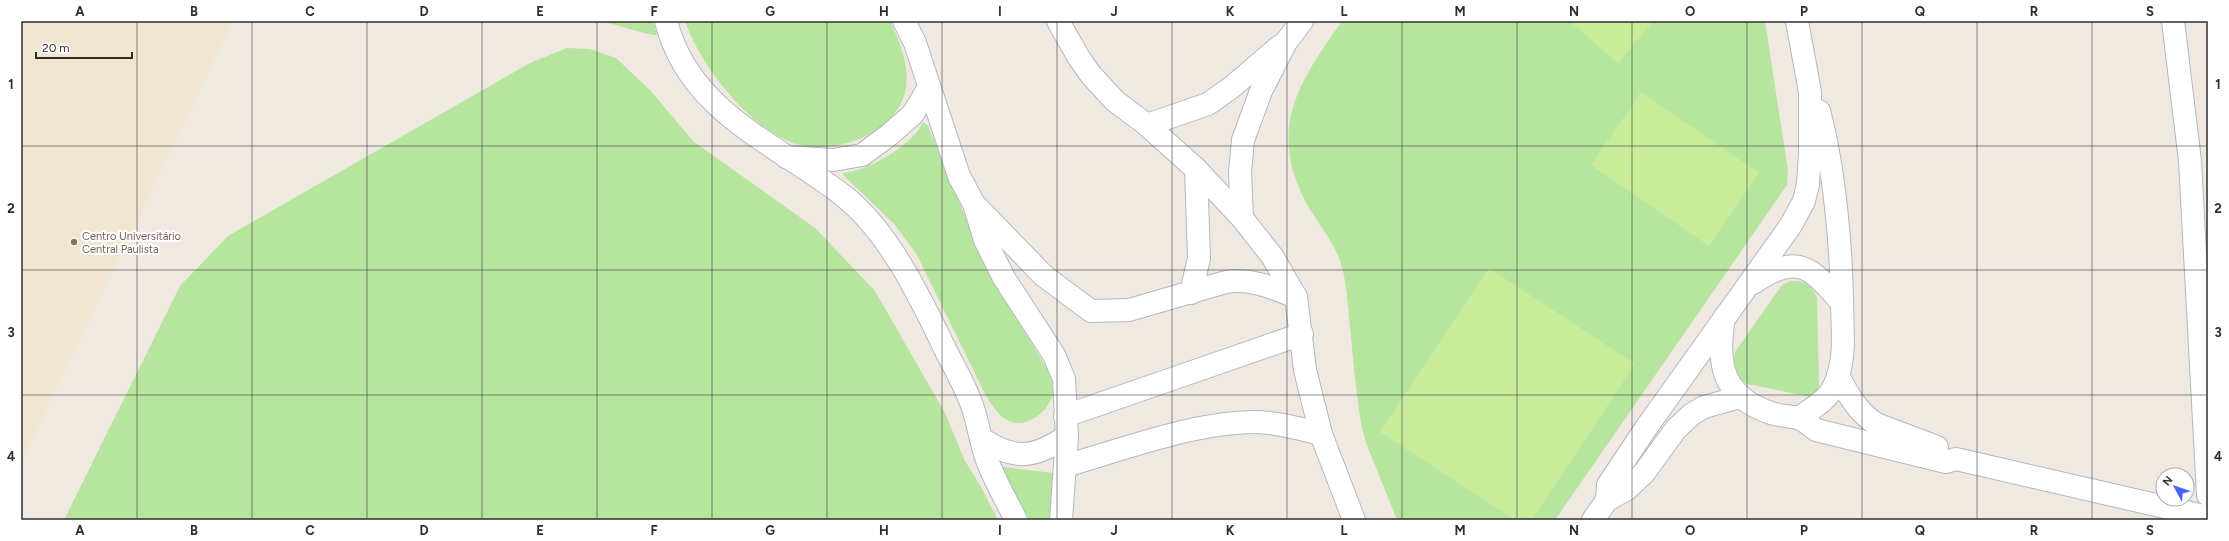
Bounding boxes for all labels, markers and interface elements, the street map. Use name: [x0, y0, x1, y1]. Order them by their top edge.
text: A: [75, 4, 85, 19]
text: B: [190, 4, 198, 19]
text: C: [305, 4, 315, 19]
text: D: [419, 4, 429, 19]
text: E: [536, 4, 544, 19]
text: F: [650, 4, 658, 19]
text: G: [765, 4, 775, 19]
text: H: [879, 4, 889, 19]
text: I: [998, 4, 1002, 19]
text: J: [1110, 4, 1118, 19]
text: K: [1226, 4, 1235, 19]
text: L: [1341, 4, 1348, 19]
text: M: [1454, 4, 1466, 19]
text: N: [1569, 4, 1579, 19]
text: O: [1685, 4, 1695, 19]
text: P: [1800, 4, 1808, 19]
text: Q: [1915, 4, 1925, 19]
text: R: [2030, 4, 2039, 19]
text: S: [2146, 4, 2154, 19]
scale bar: [36, 34, 132, 60]
text: 20 m: [42, 41, 70, 55]
text: 1: [8, 77, 14, 92]
text: 1: [2215, 77, 2221, 92]
text: 2: [7, 201, 15, 216]
text: 2: [2214, 201, 2222, 216]
place label: Centro Universitário Central Paulista: [82, 230, 181, 256]
marker: Centro Universitário Central Paulista: [69, 237, 79, 247]
text: 3: [7, 325, 15, 340]
text: 3: [2214, 325, 2222, 340]
text: 4: [7, 449, 15, 464]
text: 4: [2214, 449, 2222, 464]
north arrow: [2155, 467, 2195, 507]
text: N: [2160, 473, 2175, 488]
text: A: [75, 523, 85, 538]
text: B: [190, 523, 198, 538]
text: C: [305, 523, 315, 538]
text: D: [419, 523, 429, 538]
text: E: [536, 523, 544, 538]
text: F: [650, 523, 658, 538]
text: G: [765, 523, 775, 538]
text: H: [879, 523, 889, 538]
text: I: [998, 523, 1002, 538]
text: J: [1110, 523, 1118, 538]
text: K: [1226, 523, 1235, 538]
text: L: [1341, 523, 1348, 538]
text: M: [1454, 523, 1466, 538]
text: N: [1569, 523, 1579, 538]
text: O: [1685, 523, 1695, 538]
text: P: [1800, 523, 1808, 538]
text: Q: [1915, 523, 1925, 538]
text: R: [2030, 523, 2039, 538]
text: S: [2146, 523, 2154, 538]

